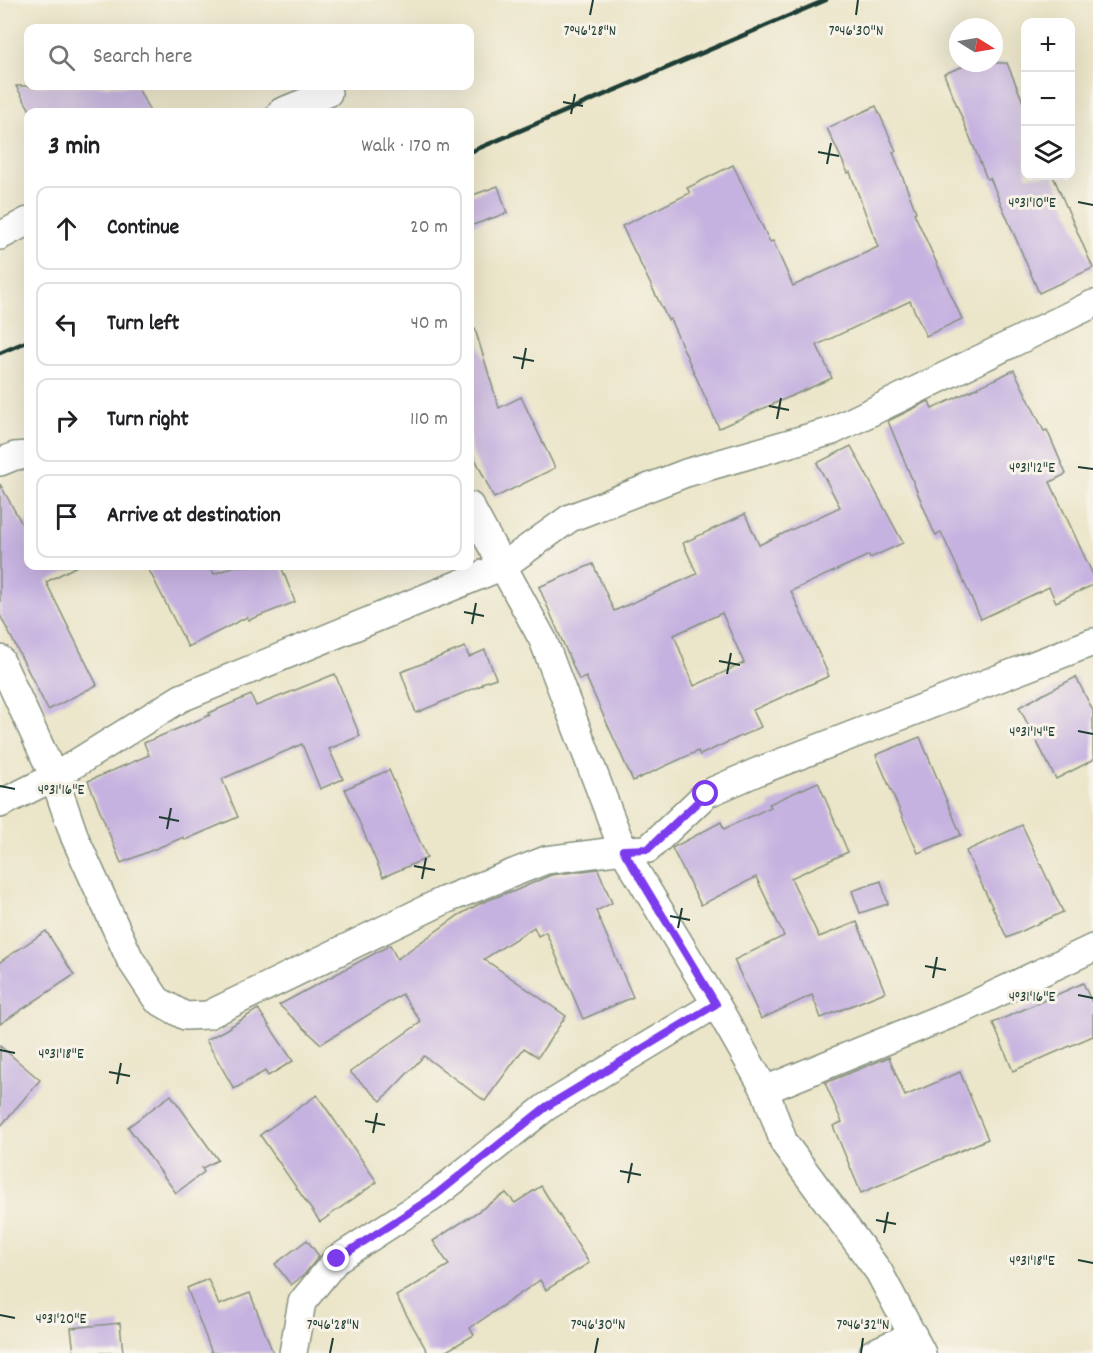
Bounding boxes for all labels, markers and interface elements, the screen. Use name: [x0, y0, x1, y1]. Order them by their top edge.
north arrow: [949, 18, 1003, 72]
map controls: [1021, 18, 1075, 180]
button: +: [1021, 18, 1075, 72]
text: 7°46'28"N: [564, 21, 616, 43]
text: 7°46'30"N: [829, 21, 883, 43]
search box: [24, 24, 474, 90]
icon: search: [45, 41, 78, 74]
text: Search here: [93, 42, 192, 73]
button: −: [1021, 72, 1075, 126]
button: layers: [1021, 126, 1075, 180]
text: 3 min: [48, 129, 100, 166]
text: Walk · 170 m: [361, 133, 450, 161]
text: 4°31'10"E: [1008, 193, 1056, 215]
icon: ahead: [50, 212, 83, 245]
text: Continue: [107, 213, 179, 244]
text: 20 m: [410, 214, 448, 242]
icon: left: [50, 308, 83, 341]
text: Turn left: [107, 309, 179, 340]
text: 40 m: [410, 310, 448, 338]
icon: right: [50, 404, 83, 437]
text: Turn right: [107, 405, 189, 436]
text: 110 m: [410, 406, 448, 434]
text: 4°31'12"E: [1009, 458, 1055, 480]
icon: arrive: [50, 500, 83, 533]
text: Arrive at destination: [107, 501, 281, 532]
text: 4°31'14"E: [1009, 722, 1055, 744]
text: 4°31'16"E: [38, 780, 85, 802]
route start: [692, 780, 718, 806]
text: 4°31'16"E: [1009, 987, 1056, 1009]
text: 4°31'18"E: [38, 1044, 84, 1066]
route end: [323, 1245, 349, 1271]
text: 4°31'18"E: [1009, 1251, 1055, 1273]
text: 4°31'20"E: [36, 1309, 87, 1331]
text: 7°46'28"N: [307, 1315, 359, 1337]
text: 7°46'30"N: [571, 1315, 625, 1337]
text: 7°46'32"N: [836, 1315, 890, 1337]

